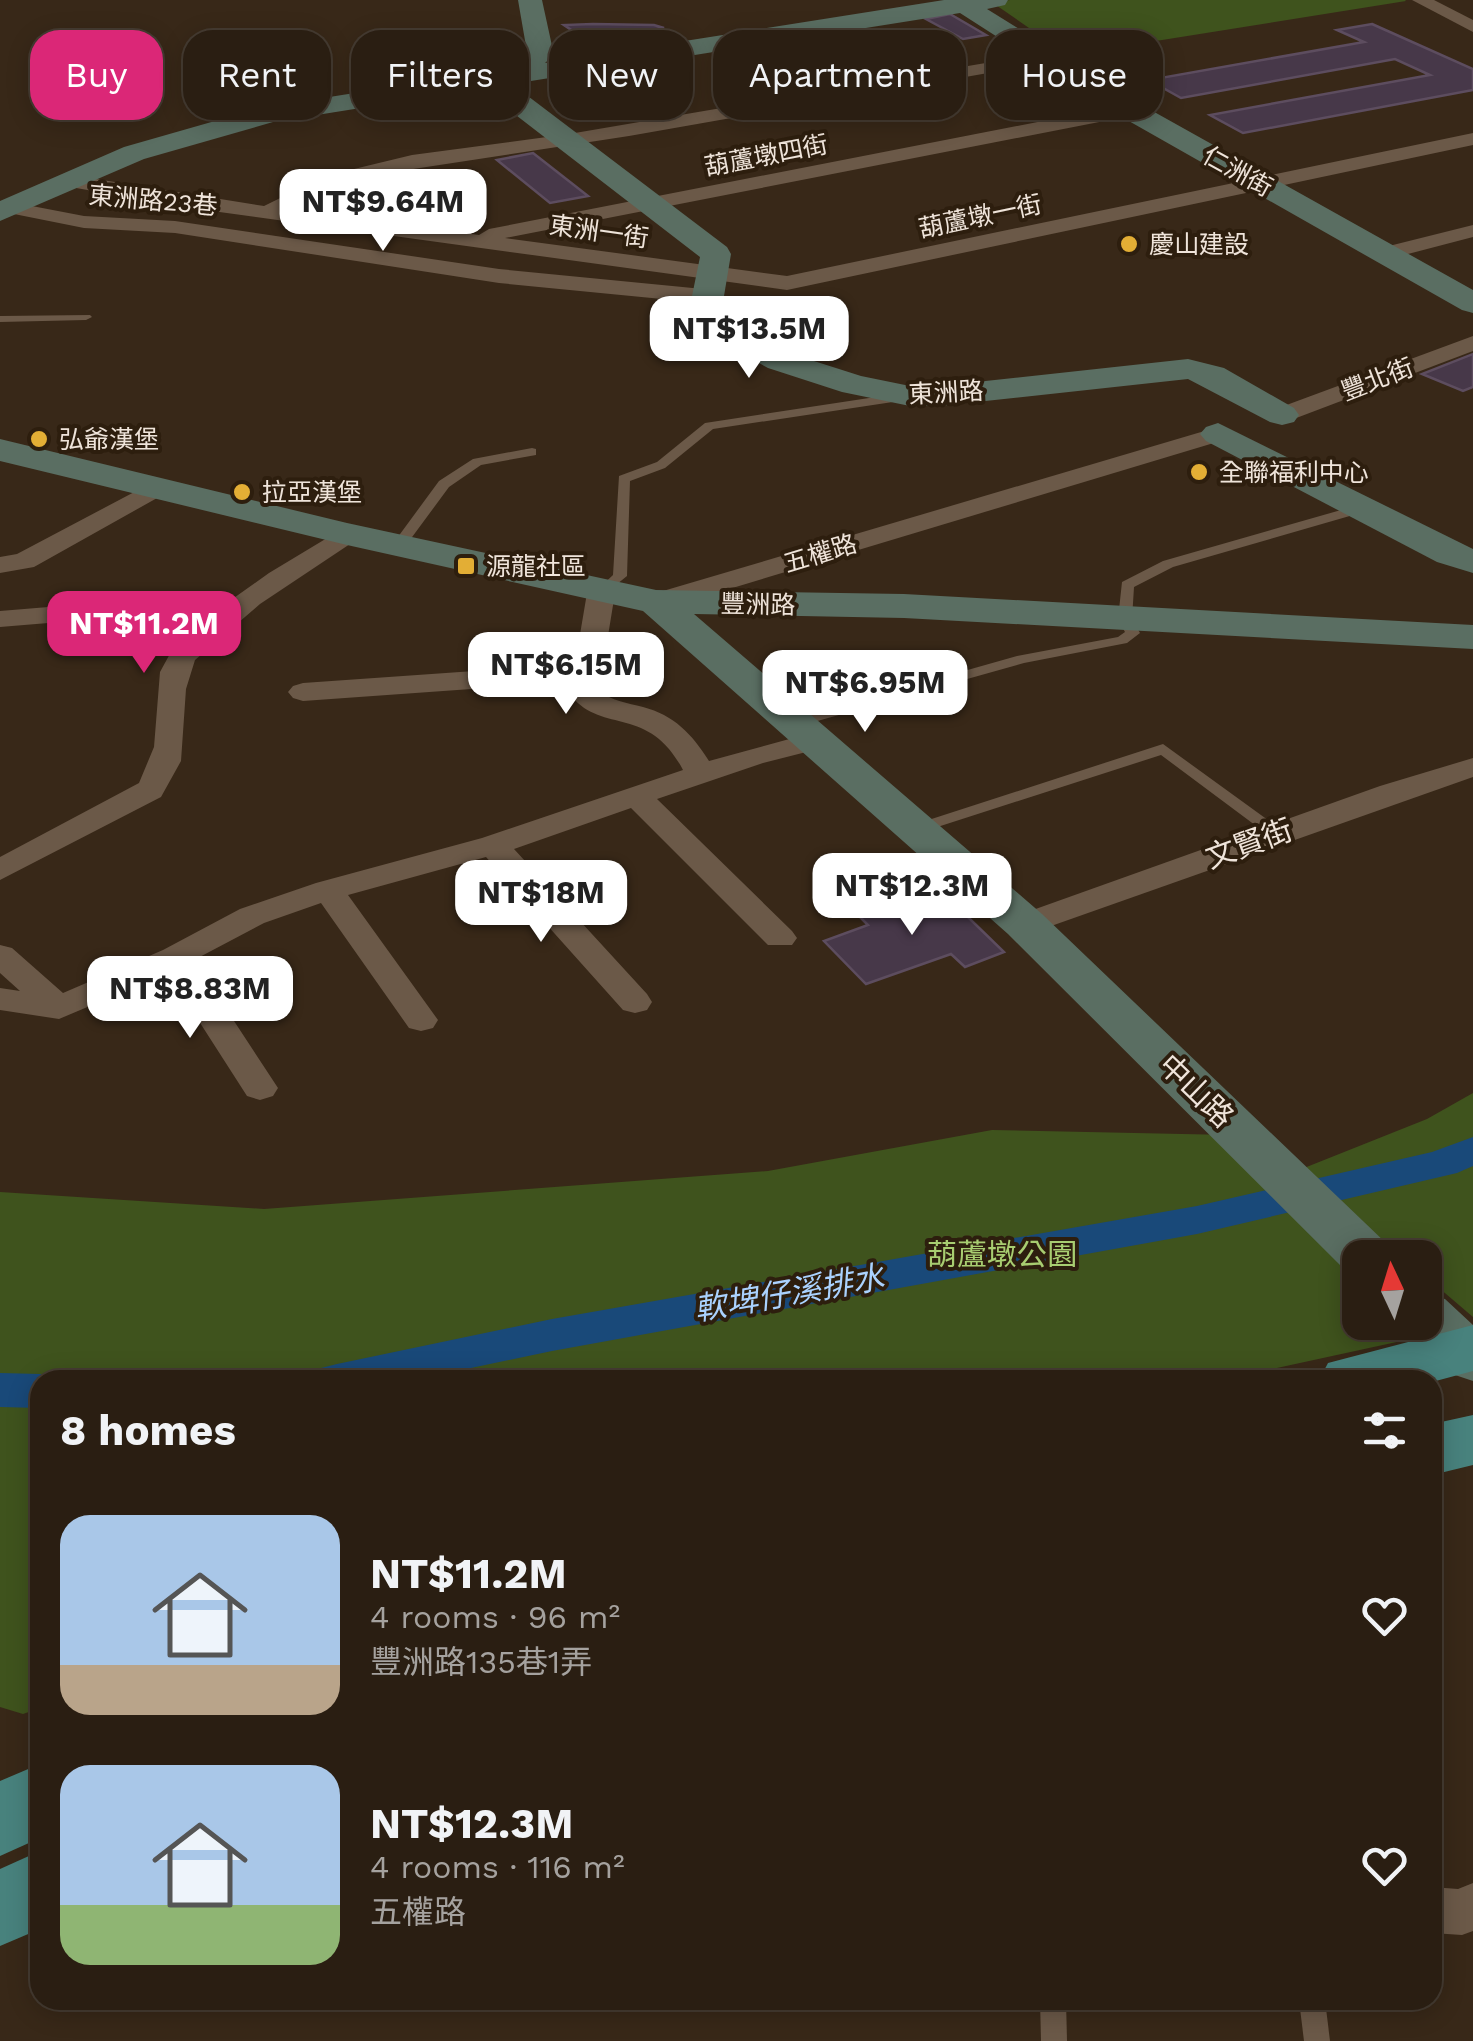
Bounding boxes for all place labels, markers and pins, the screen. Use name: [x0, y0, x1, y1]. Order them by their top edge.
pin: NT$9.64M: [280, 169, 486, 254]
place label: 慶山建設: [1149, 230, 1249, 259]
marker: 慶山建設: [1118, 233, 1140, 255]
pin: NT$13.5M: [646, 296, 852, 381]
place label: 弘爺漢堡: [59, 425, 159, 454]
marker: 弘爺漢堡: [28, 428, 50, 450]
place label: 全聯福利中心: [1219, 458, 1369, 487]
marker: 全聯福利中心: [1188, 461, 1210, 483]
place label: 拉亞漢堡: [262, 478, 362, 507]
marker: 拉亞漢堡: [231, 481, 253, 503]
place label: 源龍社區: [486, 552, 586, 581]
marker: 源龍社區: [455, 555, 477, 577]
pin: NT$11.2M: [41, 591, 247, 676]
pin: NT$6.15M: [463, 632, 669, 717]
pin: NT$6.95M: [762, 650, 968, 735]
pin: NT$12.3M: [809, 853, 1015, 938]
pin: NT$18M: [460, 860, 622, 945]
pin: NT$8.83M: [87, 956, 293, 1041]

